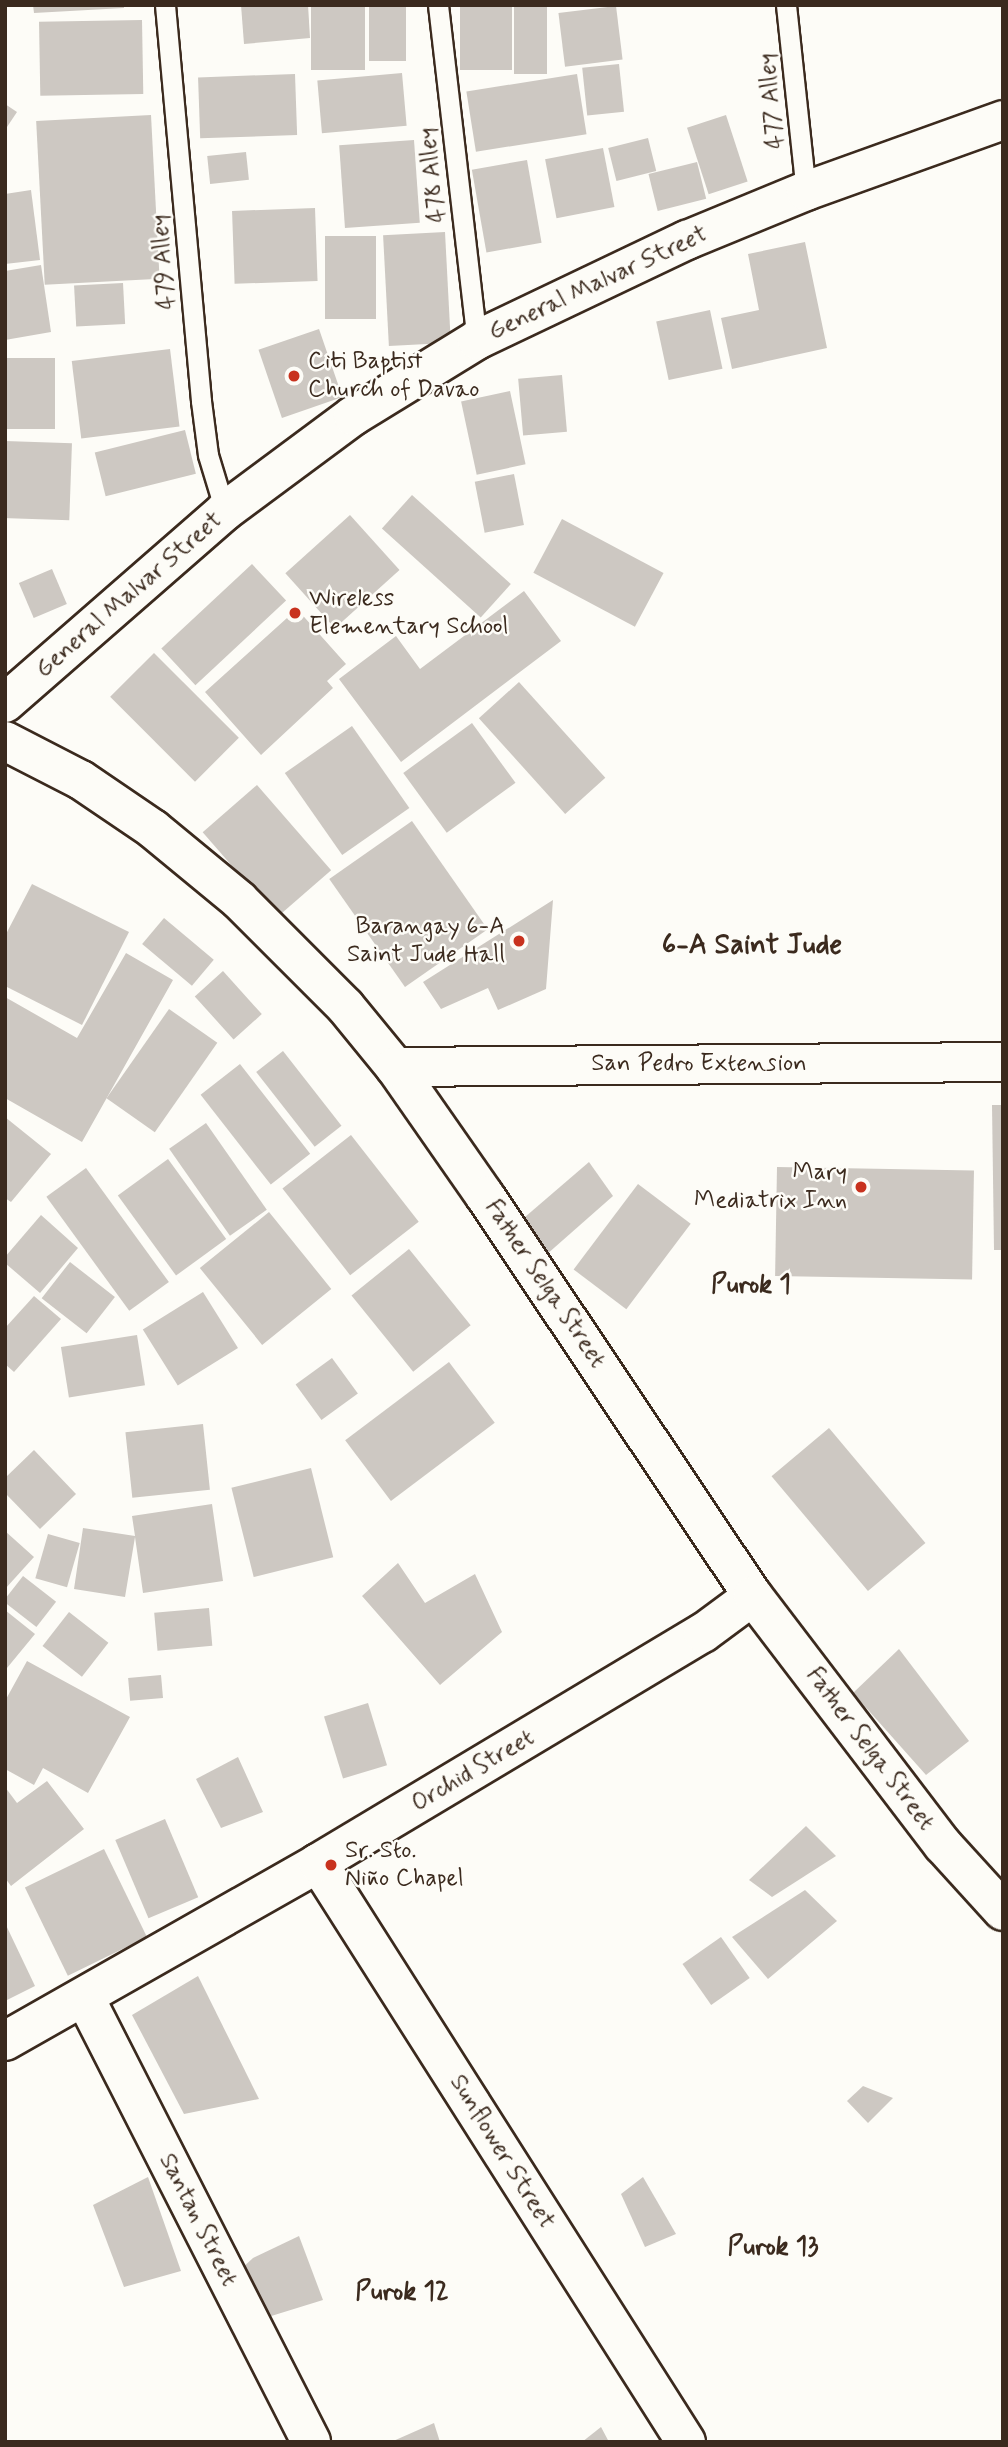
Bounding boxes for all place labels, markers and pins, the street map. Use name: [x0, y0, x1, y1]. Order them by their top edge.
place label: Citi Baptist Church of Davao: [308, 348, 479, 404]
marker: Citi Baptist Church of Davao: [286, 368, 302, 384]
place label: Wireless Elementary School: [309, 585, 508, 641]
marker: Wireless Elementary School: [287, 605, 303, 621]
place label: Barangay 6-A Saint Jude Hall: [350, 913, 505, 969]
marker: Barangay 6-A Saint Jude Hall: [511, 933, 527, 949]
place label: Mary Mediatrix Inn: [700, 1159, 847, 1215]
marker: Mary Mediatrix Inn: [853, 1179, 869, 1195]
place label: Sr. Sto. Niño Chapel: [345, 1837, 464, 1893]
marker: Sr. Sto. Niño Chapel: [323, 1857, 339, 1873]

